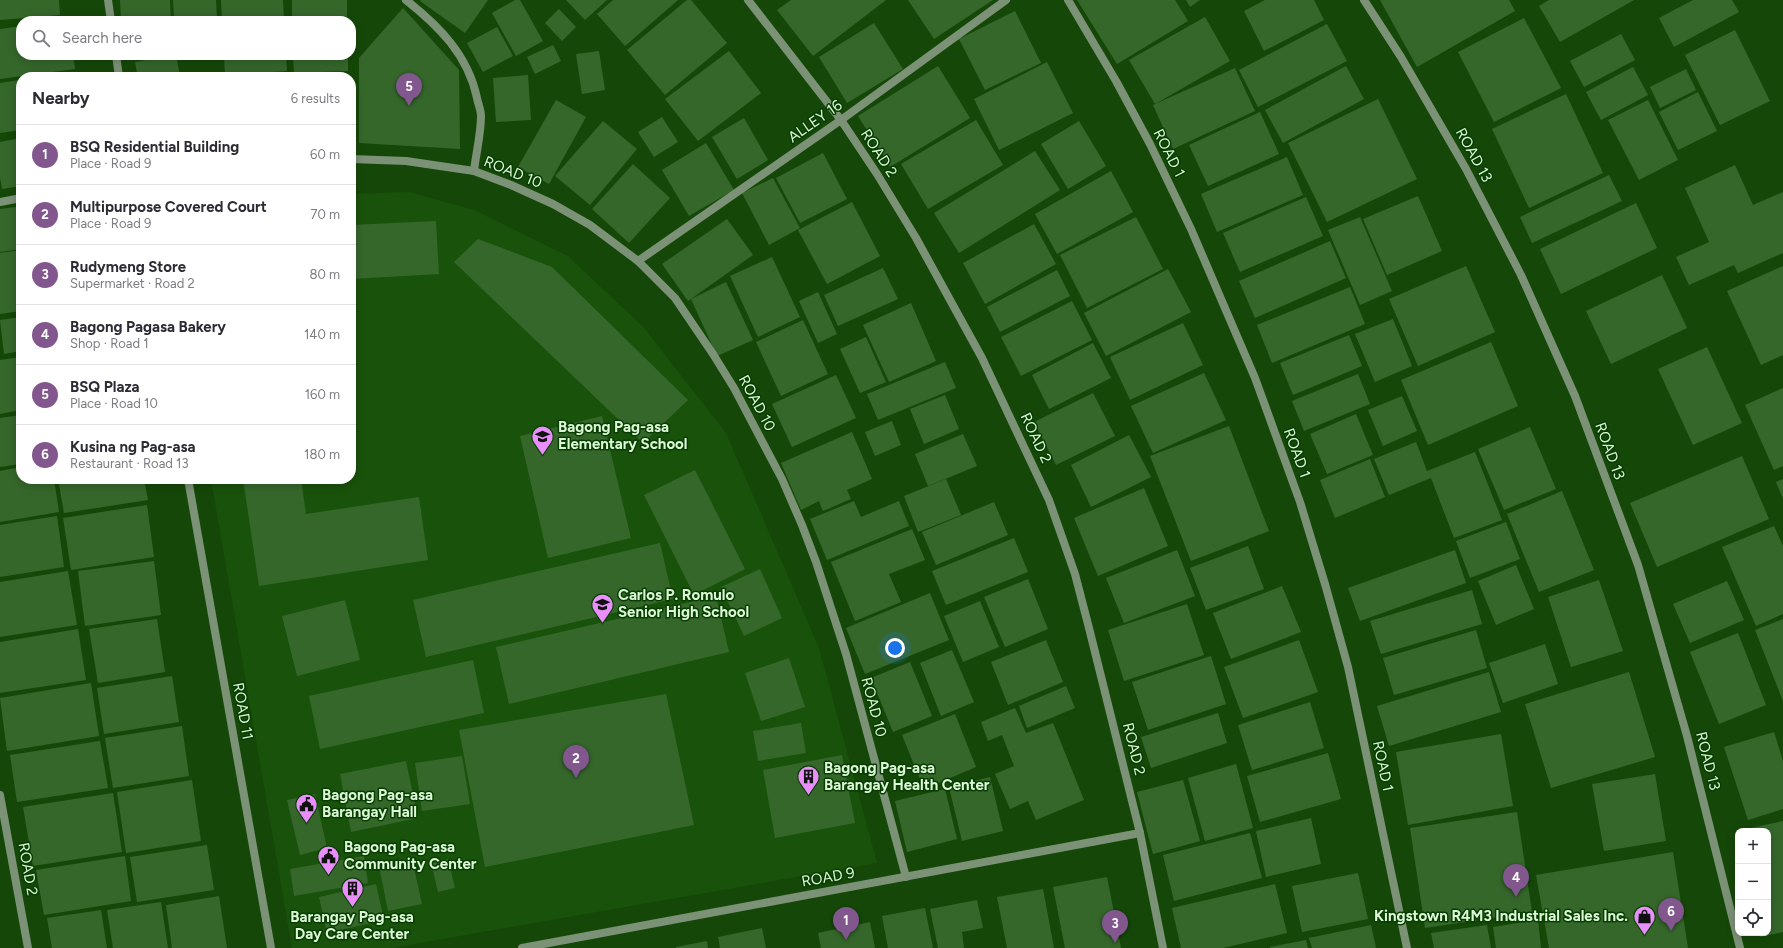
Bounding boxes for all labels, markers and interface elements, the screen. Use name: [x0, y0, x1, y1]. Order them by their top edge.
search box: [16, 16, 356, 60]
icon: search: [30, 27, 52, 49]
text: Search here: [62, 29, 142, 47]
pin: 5: [396, 73, 422, 106]
text: Nearby: [32, 88, 90, 108]
text: 6 results: [291, 91, 340, 106]
street label: ALLEY 16: [784, 96, 846, 146]
street label: ROAD 13: [1452, 125, 1496, 185]
street label: ROAD 2: [857, 126, 901, 180]
street label: ROAD 1: [1149, 126, 1189, 180]
text: BSQ Residential Building: [70, 138, 239, 156]
text: 1: [42, 147, 48, 162]
text: 60 m: [310, 147, 340, 162]
street label: ROAD 10: [481, 152, 545, 192]
text: Place · Road 9: [70, 156, 151, 171]
text: Multipurpose Covered Court: [70, 198, 267, 216]
text: 2: [41, 207, 49, 222]
text: 70 m: [310, 207, 340, 222]
text: Place · Road 9: [70, 216, 151, 231]
text: Rudymeng Store: [70, 258, 186, 276]
text: 3: [41, 267, 49, 282]
text: 80 m: [309, 267, 340, 282]
text: Supermarket · Road 2: [70, 276, 195, 291]
text: Bagong Pagasa Bakery: [70, 318, 226, 336]
text: 4: [41, 327, 49, 342]
text: 140 m: [304, 327, 340, 342]
text: Shop · Road 1: [70, 336, 149, 351]
street label: ROAD 10: [735, 372, 779, 434]
text: BSQ Plaza: [70, 378, 140, 396]
text: 5: [41, 387, 49, 402]
text: 160 m: [305, 387, 340, 402]
text: Place · Road 10: [70, 396, 158, 411]
street label: ROAD 2: [1017, 410, 1055, 466]
place label: Bagong Pag-asa Elementary School: [558, 418, 688, 453]
street label: ROAD 13: [1591, 420, 1629, 482]
school or university icon: Bagong Pag-asa Elementary School: [530, 423, 556, 456]
street label: ROAD 1: [1280, 426, 1314, 480]
text: Kusina ng Pag-asa: [70, 438, 196, 456]
text: 6: [41, 447, 49, 462]
text: 180 m: [304, 447, 340, 462]
text: Restaurant · Road 13: [70, 456, 189, 471]
place label: Carlos P. Romulo Senior High School: [618, 586, 749, 621]
school or university icon: Carlos P. Romulo Senior High School: [590, 591, 616, 624]
your location: [885, 638, 905, 658]
street label: ROAD 10: [857, 675, 891, 739]
street label: ROAD 11: [229, 681, 257, 741]
street label: ROAD 2: [1119, 721, 1149, 777]
street label: ROAD 13: [1692, 730, 1724, 792]
street label: ROAD 1: [1369, 739, 1397, 793]
pin: 2: [563, 745, 589, 778]
place label: Bagong Pag-asa Barangay Health Center: [824, 759, 990, 794]
building icon: Bagong Pag-asa Barangay Health Center: [796, 764, 822, 797]
place label: Bagong Pag-asa Barangay Hall: [322, 786, 433, 821]
public building icon: Bagong Pag-asa Barangay Hall: [294, 791, 320, 824]
map controls: [1735, 828, 1771, 936]
button: +: [1735, 828, 1771, 864]
place label: Bagong Pag-asa Community Center: [344, 838, 477, 873]
street label: ROAD 2: [14, 841, 42, 897]
public building icon: Bagong Pag-asa Community Center: [316, 843, 342, 876]
street label: ROAD 9: [800, 863, 856, 891]
pin: 4: [1503, 864, 1529, 897]
button: −: [1735, 864, 1771, 900]
building icon: Barangay Pag-asa Day Care Center: [339, 875, 365, 908]
pin: 6: [1658, 898, 1684, 931]
button: locate: [1735, 900, 1771, 936]
shop icon: Kingstown R4M3 Industrial Sales Inc.: [1631, 903, 1657, 936]
pin: 1: [833, 907, 859, 940]
place label: Kingstown R4M3 Industrial Sales Inc.: [1374, 907, 1628, 925]
place label: Barangay Pag-asa Day Care Center: [290, 908, 414, 943]
pin: 3: [1102, 910, 1128, 943]

